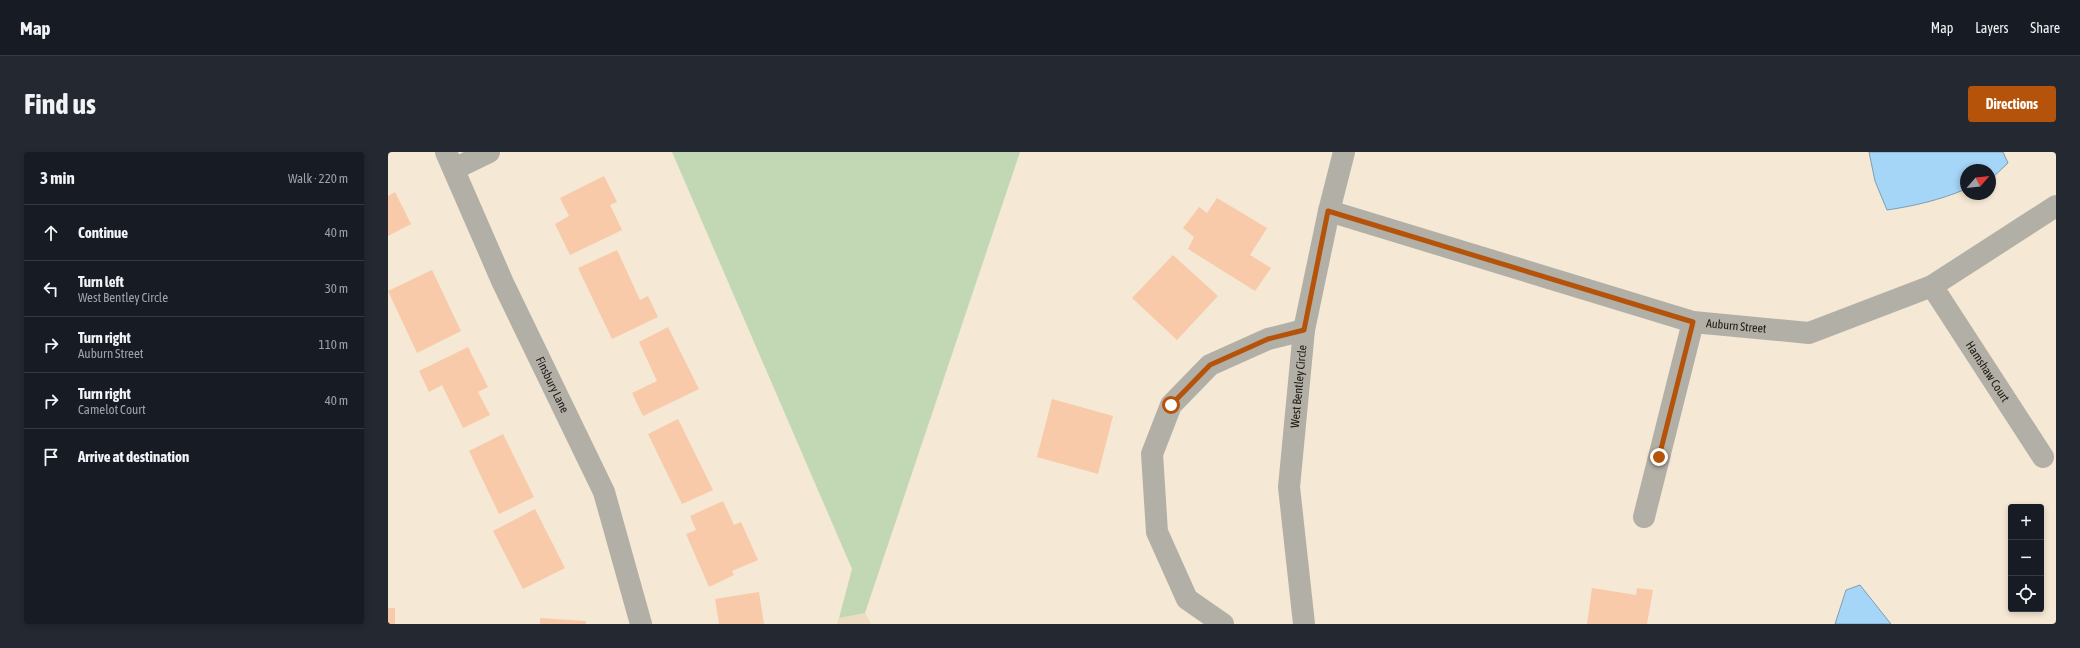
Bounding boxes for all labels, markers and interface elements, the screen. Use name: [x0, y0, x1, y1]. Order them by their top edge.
text: Map: [20, 17, 51, 39]
text: Map: [1931, 20, 1953, 36]
text: Layers: [1975, 20, 2008, 36]
text: Share: [2030, 20, 2060, 36]
button: Directions: [1968, 86, 2056, 122]
text: Find us: [24, 88, 96, 120]
north arrow: [1960, 164, 1996, 200]
text: 3 min: [40, 168, 75, 188]
text: Walk · 220 m: [288, 171, 348, 186]
icon: ahead: [40, 222, 62, 244]
text: Continue: [78, 224, 128, 241]
text: 40 m: [325, 225, 348, 240]
text: Turn left: [78, 273, 124, 290]
icon: left: [40, 278, 62, 300]
text: 30 m: [325, 281, 348, 296]
text: West Bentley Circle: [78, 290, 168, 305]
street label: Auburn Street: [1705, 316, 1768, 336]
text: Turn right: [78, 329, 131, 346]
icon: right: [40, 334, 62, 356]
text: 110 m: [319, 337, 348, 352]
street label: Hamshaw Court: [1963, 339, 2013, 405]
street label: West Bentley Circle: [1288, 344, 1310, 428]
text: Auburn Street: [78, 346, 144, 361]
street label: Finsbury Lane: [533, 354, 572, 415]
text: Turn right: [78, 385, 131, 402]
icon: right: [40, 390, 62, 412]
text: 40 m: [325, 393, 348, 408]
route start: [1162, 396, 1180, 414]
text: Camelot Court: [78, 402, 146, 417]
icon: arrive: [40, 446, 62, 468]
text: Arrive at destination: [78, 448, 189, 465]
route end: [1650, 448, 1668, 466]
map controls: [2008, 504, 2044, 612]
button: +: [2008, 504, 2044, 540]
button: −: [2008, 540, 2044, 576]
button: locate: [2008, 576, 2044, 612]

